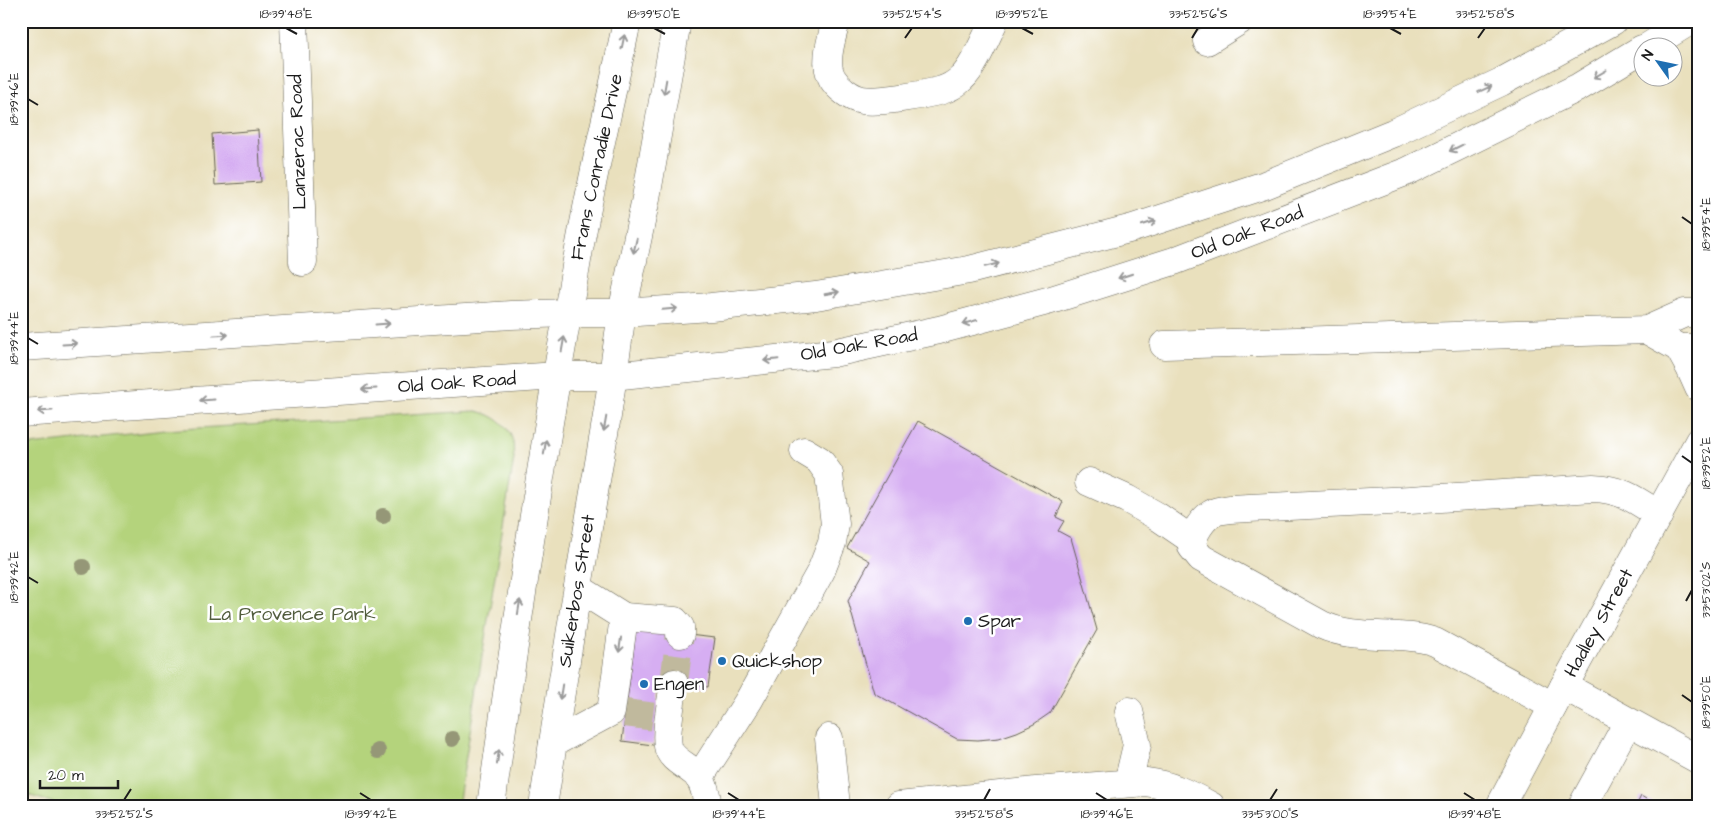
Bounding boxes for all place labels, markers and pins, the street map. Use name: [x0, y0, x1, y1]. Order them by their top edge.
place label: Spar: [978, 608, 1021, 635]
marker: Spar: [962, 615, 974, 627]
place label: Quickshop: [732, 648, 822, 675]
marker: Quickshop: [716, 655, 728, 667]
place label: Engen: [654, 671, 704, 699]
marker: Engen: [638, 678, 650, 690]

